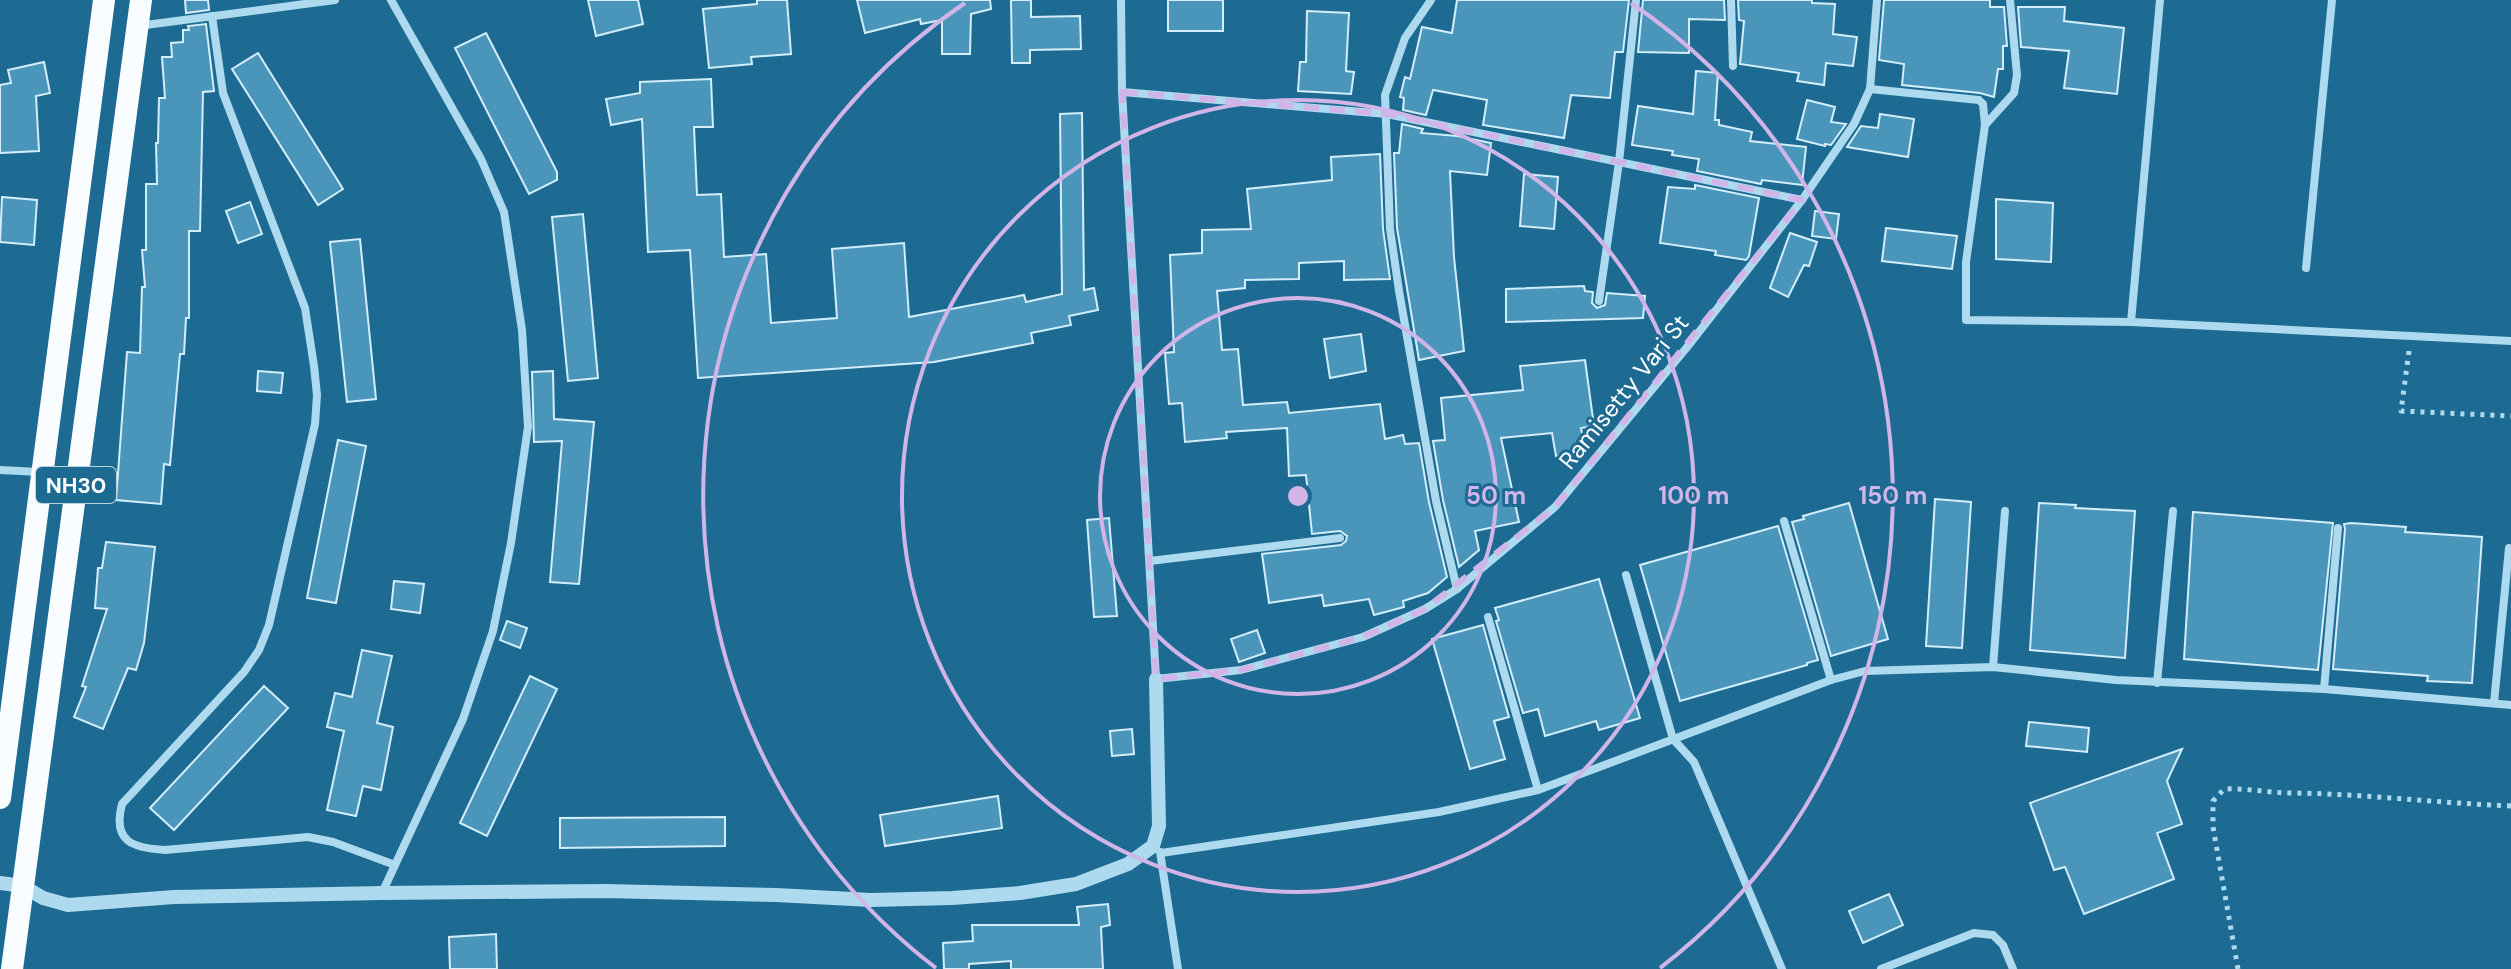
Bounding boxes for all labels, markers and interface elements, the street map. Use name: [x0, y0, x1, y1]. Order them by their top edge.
street label: Ramisetty Vari St: [1552, 308, 1695, 475]
road number: NH30: [36, 467, 116, 503]
text: 50 m: [1466, 480, 1526, 511]
text: 100 m: [1659, 480, 1729, 511]
text: 150 m: [1859, 480, 1927, 511]
centre of rings: [1284, 482, 1312, 510]

